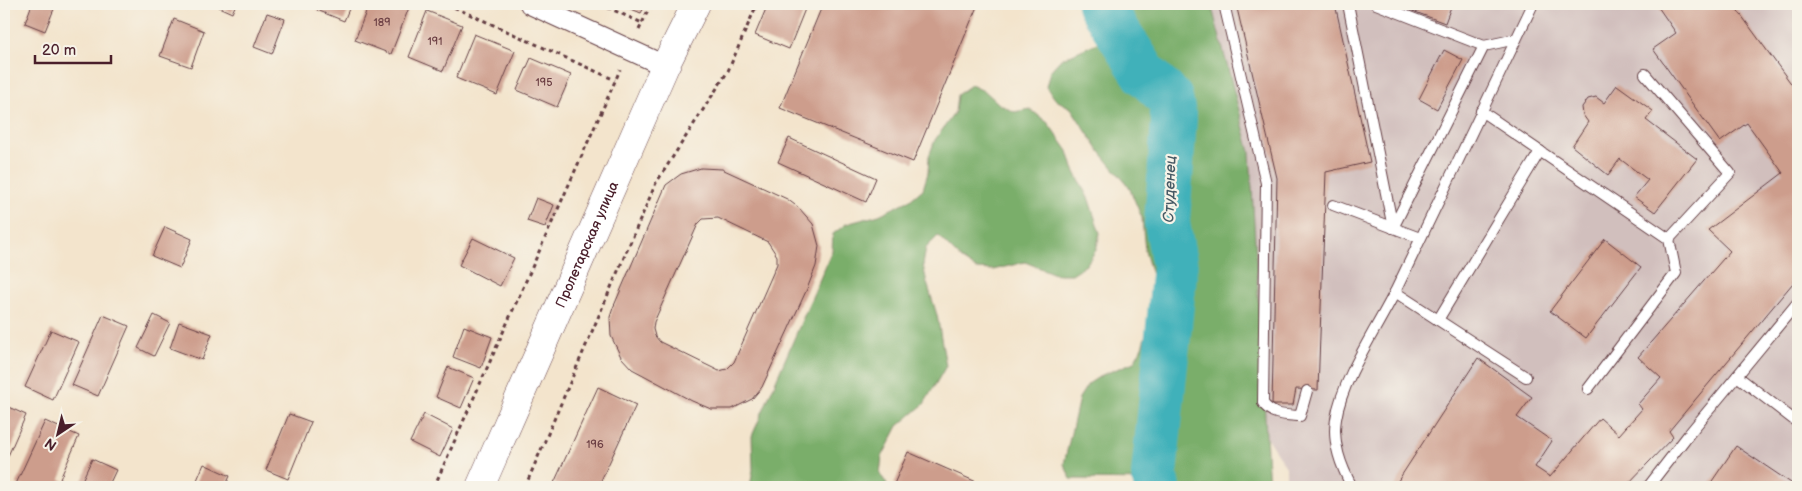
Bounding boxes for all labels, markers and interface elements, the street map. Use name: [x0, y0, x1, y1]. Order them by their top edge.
house number: 189: [373, 16, 391, 29]
scale bar: [35, 32, 111, 64]
house number: 191: [428, 35, 442, 48]
text: 20 m: [42, 41, 76, 60]
house number: 195: [536, 76, 552, 89]
water label: Студенец: [1159, 155, 1181, 223]
street label: Пролетарская улица: [551, 178, 622, 310]
north arrow: [32, 408, 82, 458]
text: N: [42, 434, 60, 454]
house number: 196: [586, 438, 604, 451]

